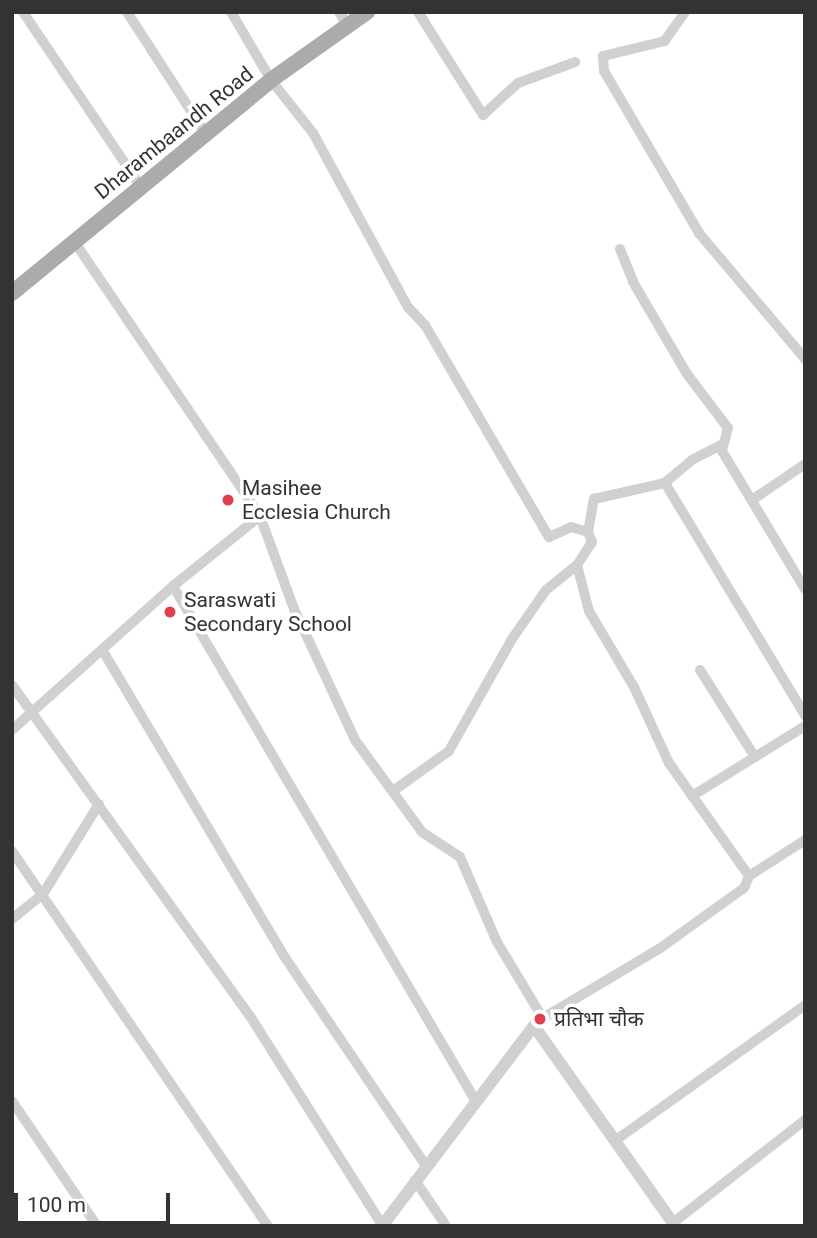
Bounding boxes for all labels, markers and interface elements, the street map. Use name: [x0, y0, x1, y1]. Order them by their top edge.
street label: Dharambaandh Road: [90, 61, 258, 205]
place label: Masihee Ecclesia Church: [242, 475, 391, 525]
marker: Masihee Ecclesia Church: [220, 492, 236, 508]
place label: Saraswati Secondary School: [184, 587, 352, 637]
marker: Saraswati Secondary School: [162, 604, 178, 620]
place label: प्रतिभा चौक: [554, 1006, 644, 1032]
marker: प्रतिभा चौक: [532, 1011, 548, 1027]
scale bar: [18, 1178, 173, 1222]
text: 100 m: [27, 1193, 86, 1217]

